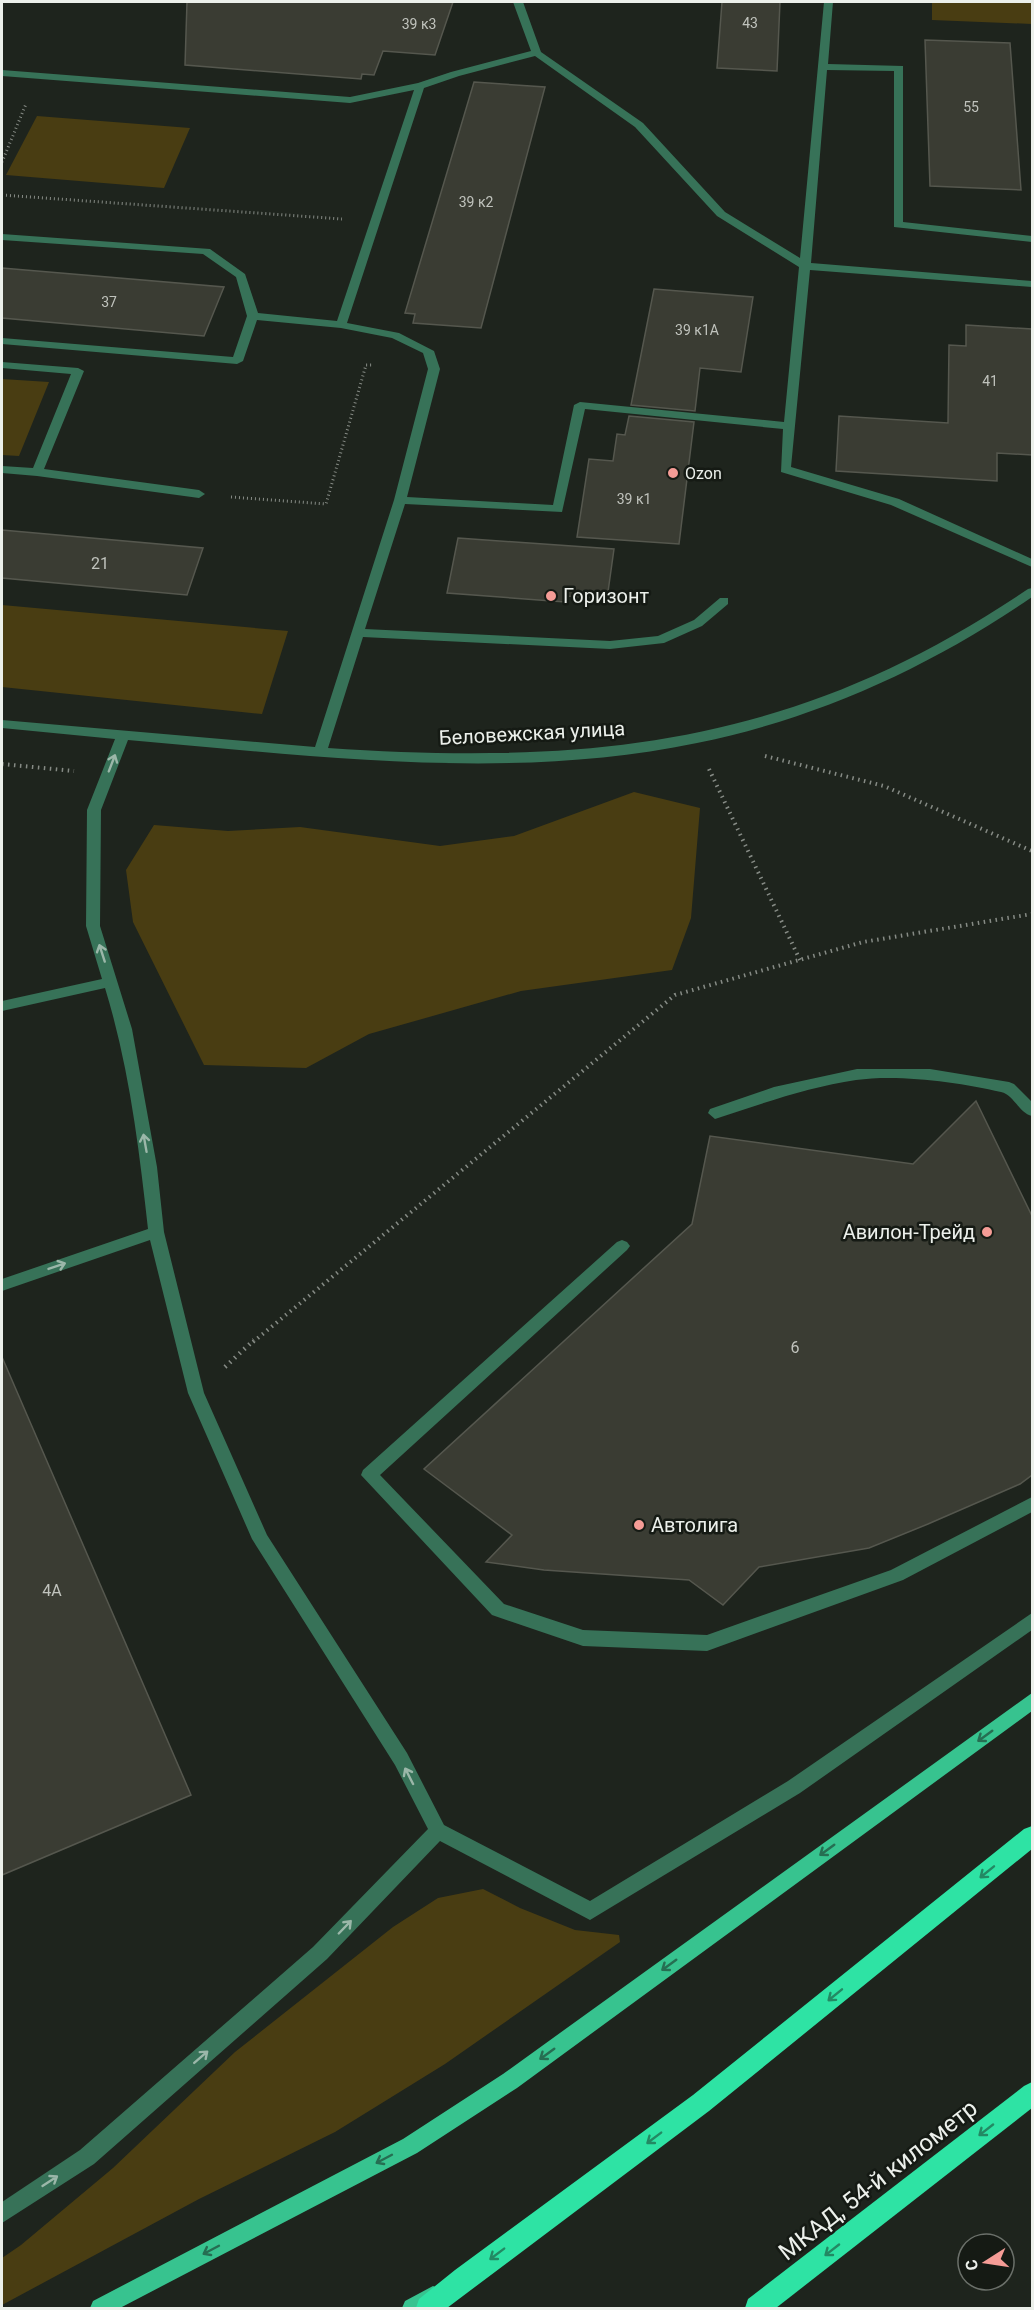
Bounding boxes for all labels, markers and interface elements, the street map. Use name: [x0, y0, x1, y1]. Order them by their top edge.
house number: 43: [742, 15, 758, 31]
house number: 39 к3: [402, 16, 436, 32]
house number: 55: [963, 99, 979, 115]
house number: 39 к2: [459, 194, 493, 210]
house number: 37: [101, 294, 117, 310]
house number: 39 к1А: [675, 322, 719, 338]
house number: 41: [982, 373, 998, 389]
place label: Ozon: [685, 464, 722, 483]
marker: Ozon: [666, 466, 680, 480]
house number: 39 к1: [617, 491, 651, 507]
house number: 21: [91, 554, 109, 573]
place label: Горизонт: [563, 584, 650, 608]
marker: Горизонт: [544, 589, 558, 603]
street label: Беловежская улица: [438, 716, 626, 750]
one-way arrow: [107, 755, 118, 773]
one-way arrow: [95, 944, 106, 963]
one-way arrow: [139, 1134, 150, 1153]
place label: Авилон-Трейд: [843, 1220, 975, 1244]
marker: Авилон-Трейд: [980, 1225, 994, 1239]
one-way arrow: [47, 1260, 66, 1271]
house number: 6: [791, 1338, 800, 1357]
place label: Автолига: [651, 1513, 738, 1537]
marker: Автолига: [632, 1518, 646, 1532]
house number: 4А: [42, 1581, 62, 1600]
one-way arrow: [978, 1729, 994, 1742]
one-way arrow: [403, 1767, 415, 1785]
one-way arrow: [820, 1844, 836, 1856]
one-way arrow: [979, 1866, 995, 1879]
one-way arrow: [338, 1919, 353, 1934]
one-way arrow: [662, 1958, 678, 1971]
one-way arrow: [827, 1988, 843, 2001]
one-way arrow: [540, 2047, 556, 2060]
one-way arrow: [193, 2050, 208, 2064]
street label: МКАД, 54-й километр: [773, 2094, 983, 2266]
one-way arrow: [979, 2123, 995, 2136]
one-way arrow: [646, 2132, 662, 2144]
one-way arrow: [375, 2154, 393, 2165]
one-way arrow: [42, 2175, 58, 2187]
north arrow: [956, 2232, 1016, 2292]
one-way arrow: [825, 2243, 841, 2256]
one-way arrow: [202, 2245, 220, 2256]
one-way arrow: [490, 2248, 506, 2260]
text: С: [961, 2258, 982, 2272]

